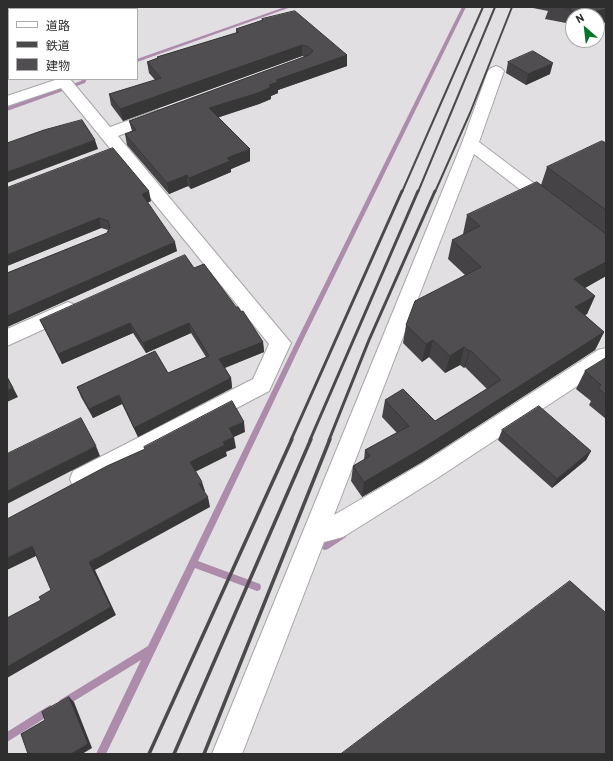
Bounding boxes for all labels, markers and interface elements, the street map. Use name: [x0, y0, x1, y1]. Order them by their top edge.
legend: [8, 8, 138, 80]
north arrow: [565, 8, 605, 48]
text: N: [573, 10, 586, 25]
text: 道路: [46, 18, 70, 32]
text: 鉄道: [46, 38, 70, 52]
text: 建物: [46, 58, 70, 72]

